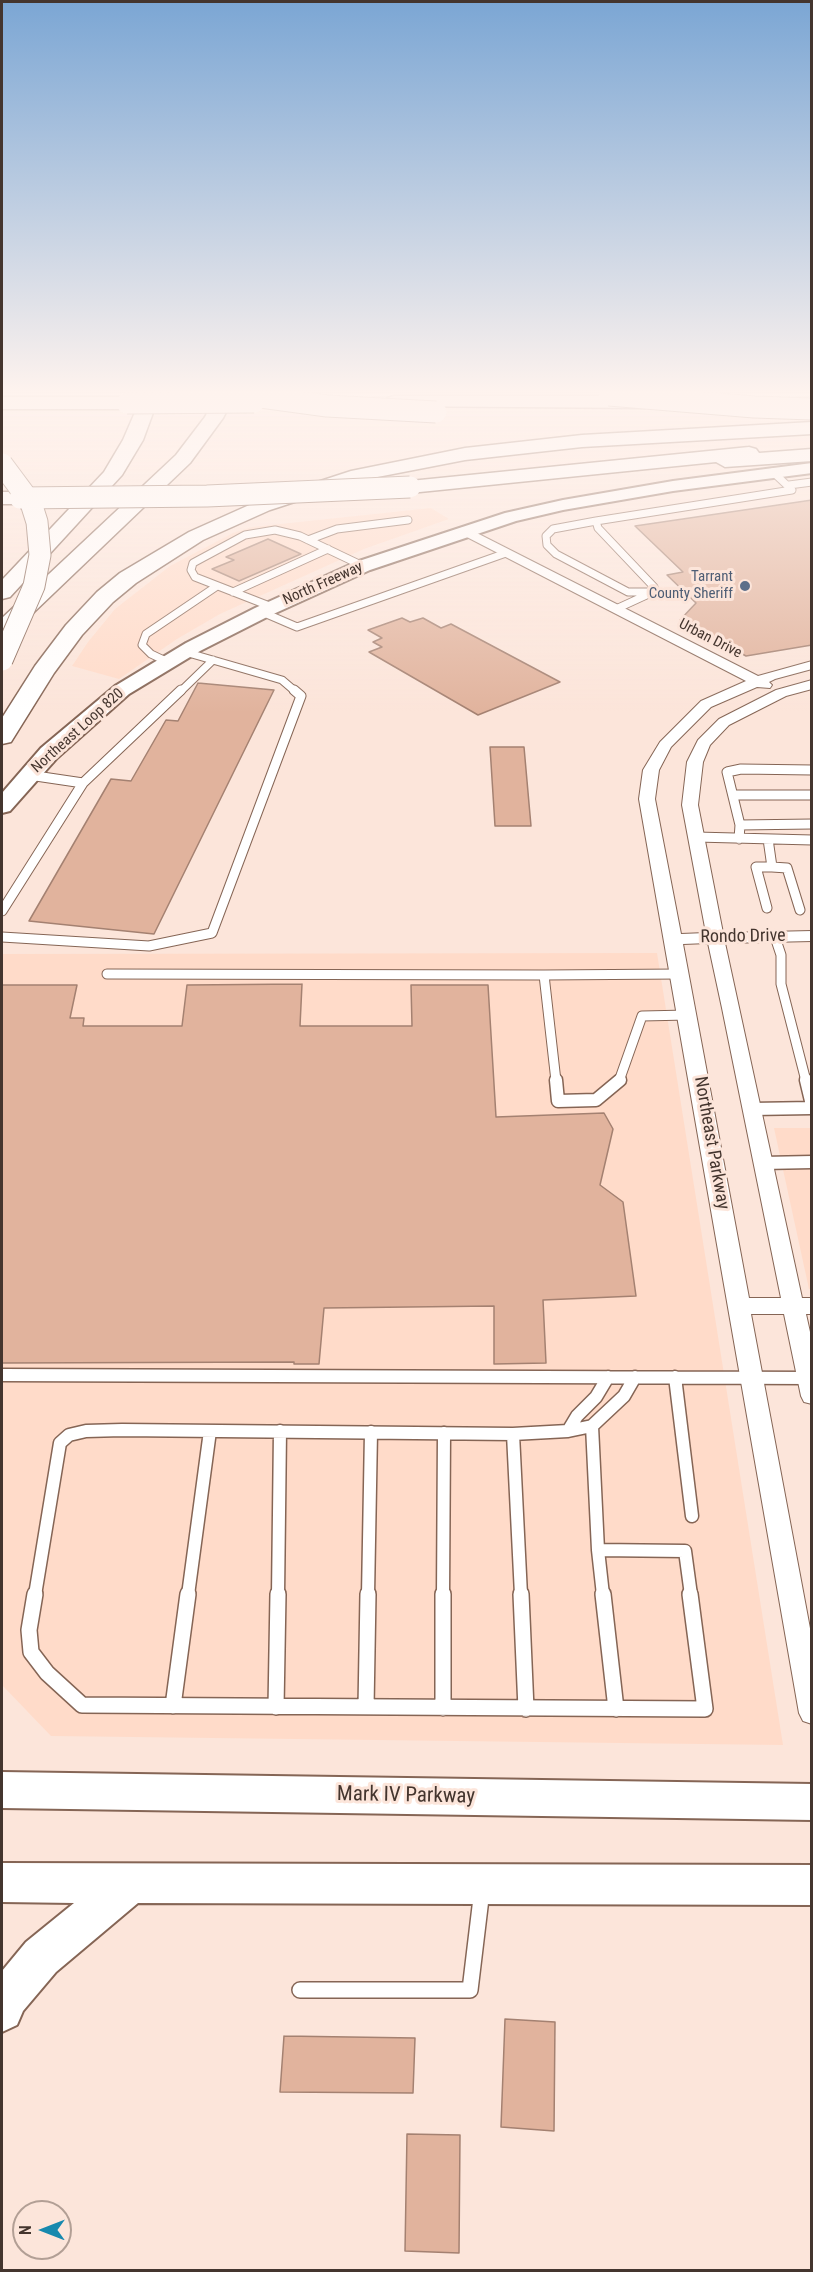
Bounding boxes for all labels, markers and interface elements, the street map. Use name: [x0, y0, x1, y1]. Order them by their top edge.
street label: North Freeway: [280, 558, 366, 610]
place label: Tarrant County Sheriff: [649, 568, 733, 603]
marker: Tarrant County Sheriff: [738, 579, 752, 593]
street label: Urban Drive: [676, 615, 744, 663]
street label: Northeast Loop 820: [28, 685, 128, 777]
street label: Rondo Drive: [700, 925, 786, 949]
street label: Northeast Parkway: [689, 1075, 733, 1211]
street label: Mark IV Parkway: [337, 1782, 475, 1810]
north arrow: [12, 2200, 72, 2260]
text: N: [16, 2225, 35, 2235]

